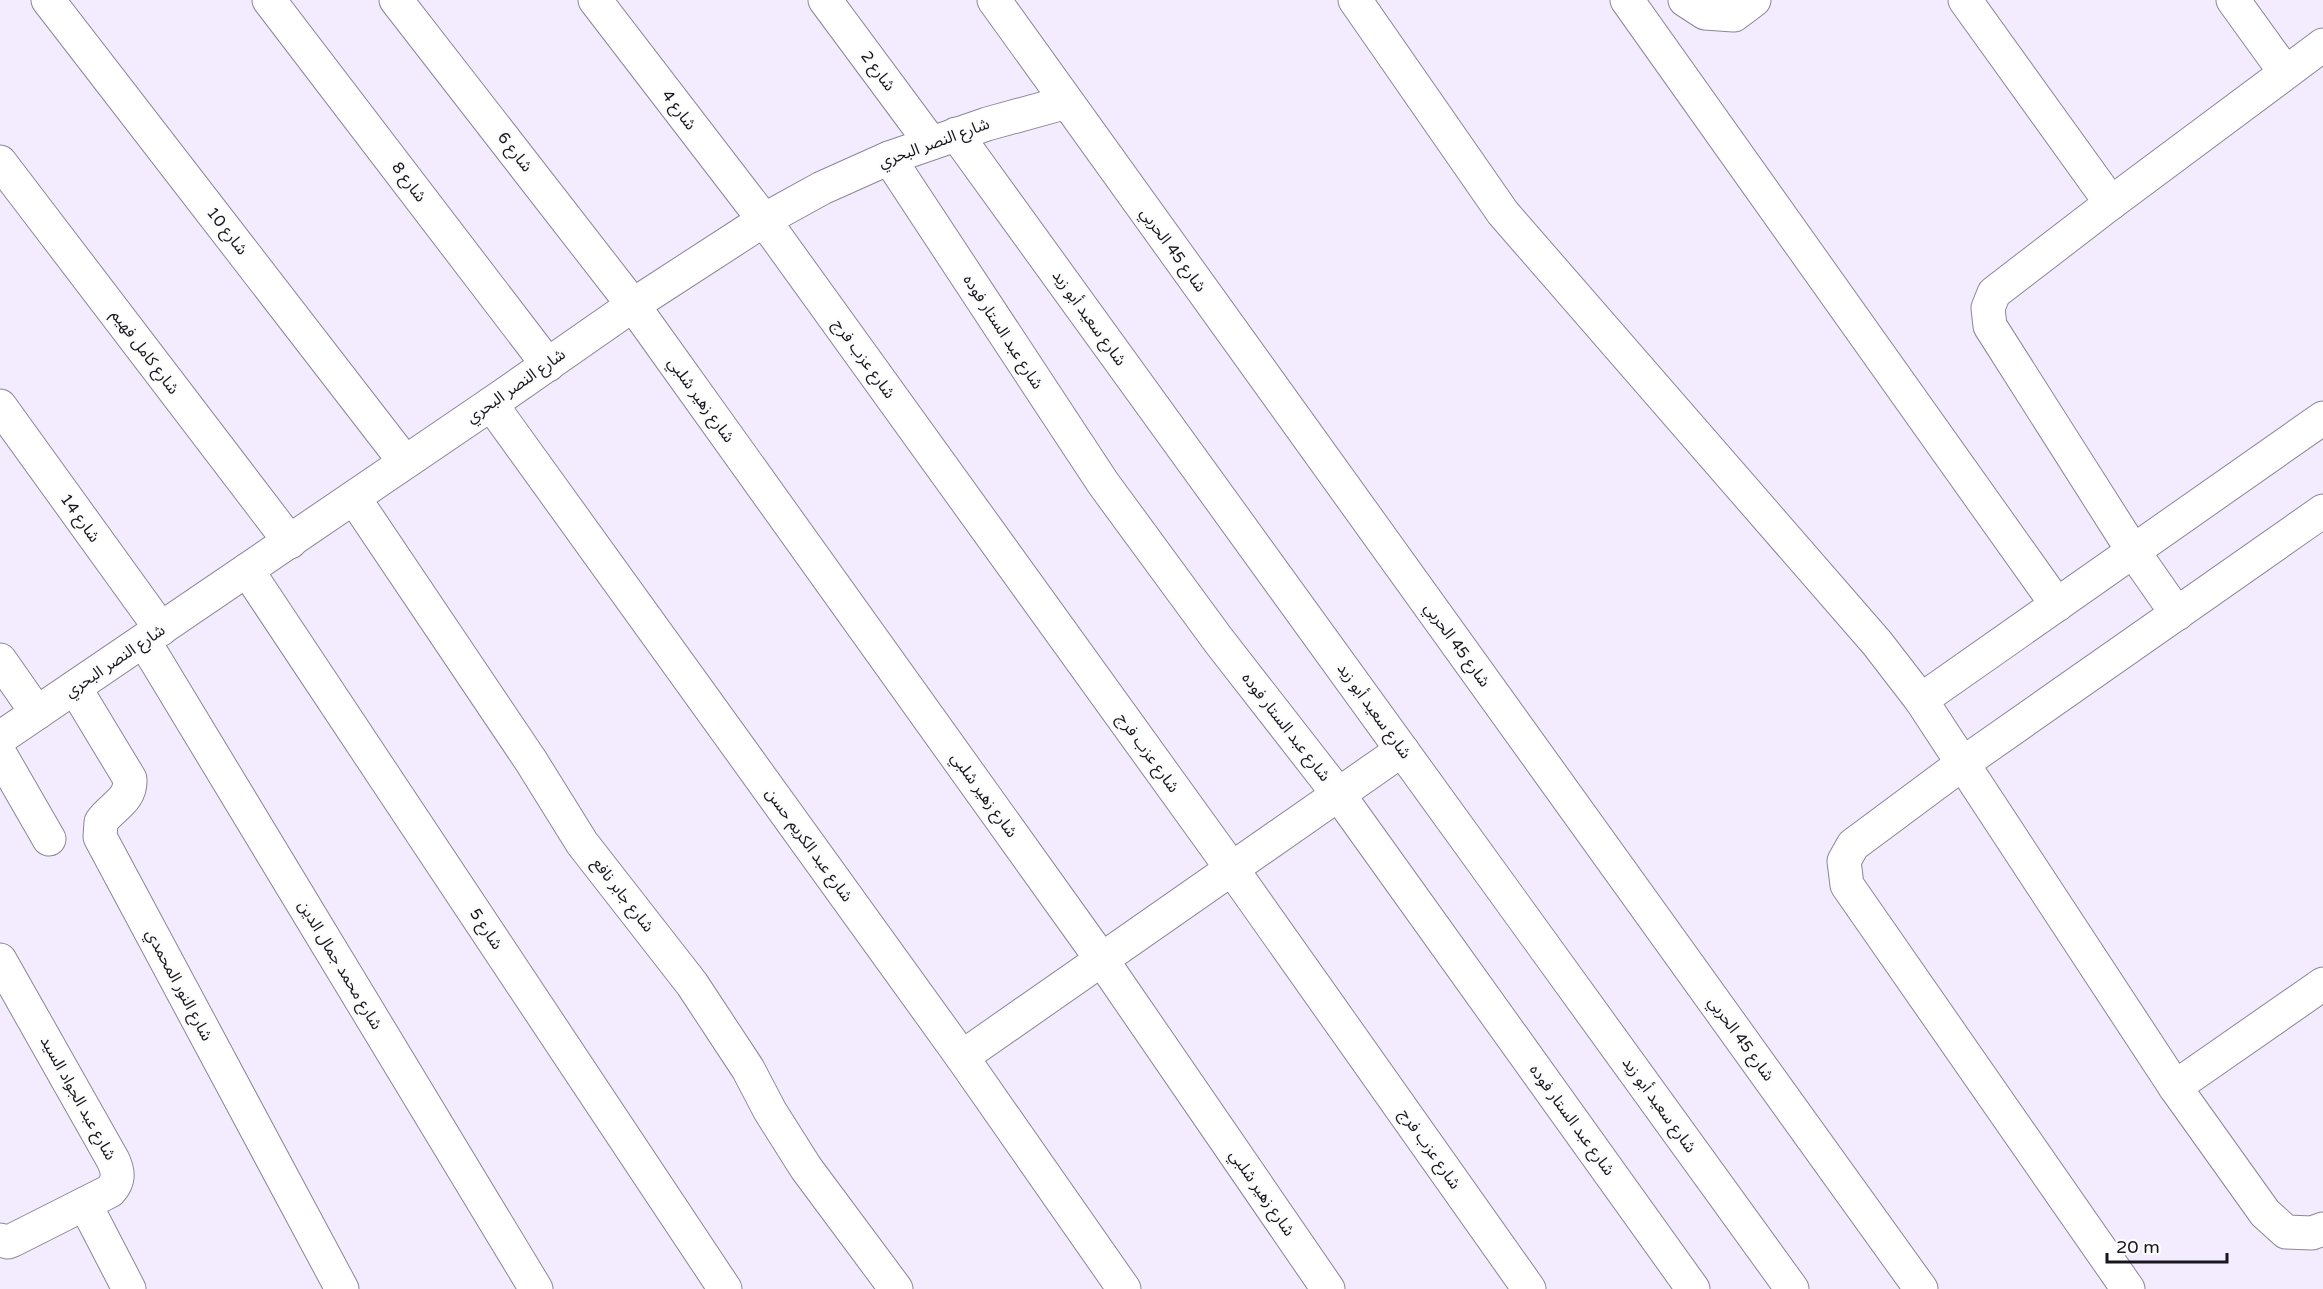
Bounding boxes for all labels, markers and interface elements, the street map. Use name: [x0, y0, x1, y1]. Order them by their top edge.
street label: شارع 2: [855, 47, 900, 96]
street label: شارع 4: [656, 86, 701, 135]
street label: شارع النصر البحري: [876, 114, 993, 174]
street label: شارع 6: [492, 128, 537, 177]
street label: شارع 8: [386, 158, 431, 207]
street label: شارع 10: [200, 203, 252, 260]
street label: شارع 45 الحربي: [1134, 204, 1210, 297]
street label: شارع سعيد أبو زيد: [1046, 266, 1130, 371]
street label: شارع عبد الستار فوده: [957, 271, 1047, 394]
street label: شارع كامل فهيم: [105, 306, 183, 400]
street label: شارع عزب فرج: [827, 315, 900, 404]
street label: شارع النصر البحري: [462, 344, 571, 429]
street label: شارع زهير شلبي: [662, 353, 739, 448]
street label: شارع 14: [54, 490, 104, 547]
street label: شارع 45 الحربي: [1418, 599, 1494, 692]
street label: شارع النصر البحري: [61, 620, 170, 704]
street label: شارع سعيد أبو زيد: [1331, 659, 1415, 764]
street label: شارع عبد الستار فوده: [1236, 669, 1335, 787]
street label: شارع عزب فرج: [1111, 709, 1184, 798]
street label: شارع زهير شلبي: [945, 748, 1022, 843]
street label: شارع عبد الكريم حسن: [759, 784, 857, 907]
street label: شارع جابر نافع: [586, 854, 658, 937]
street label: شارع محمد جمال الدين: [292, 897, 387, 1034]
street label: شارع 5: [463, 905, 507, 955]
street label: شارع النور المحمدي: [139, 926, 217, 1045]
street label: شارع 45 الحربي: [1702, 993, 1778, 1086]
street label: شارع عبد الجواد السيد: [34, 1032, 120, 1165]
street label: شارع سعيد أبو زيد: [1616, 1053, 1700, 1158]
street label: شارع عبد الستار فوده: [1523, 1060, 1619, 1181]
street label: شارع عزب فرج: [1393, 1105, 1465, 1194]
street label: شارع زهير شلبي: [1223, 1146, 1299, 1241]
scale bar: [2107, 1226, 2227, 1264]
text: 20 m: [2116, 1236, 2160, 1258]

